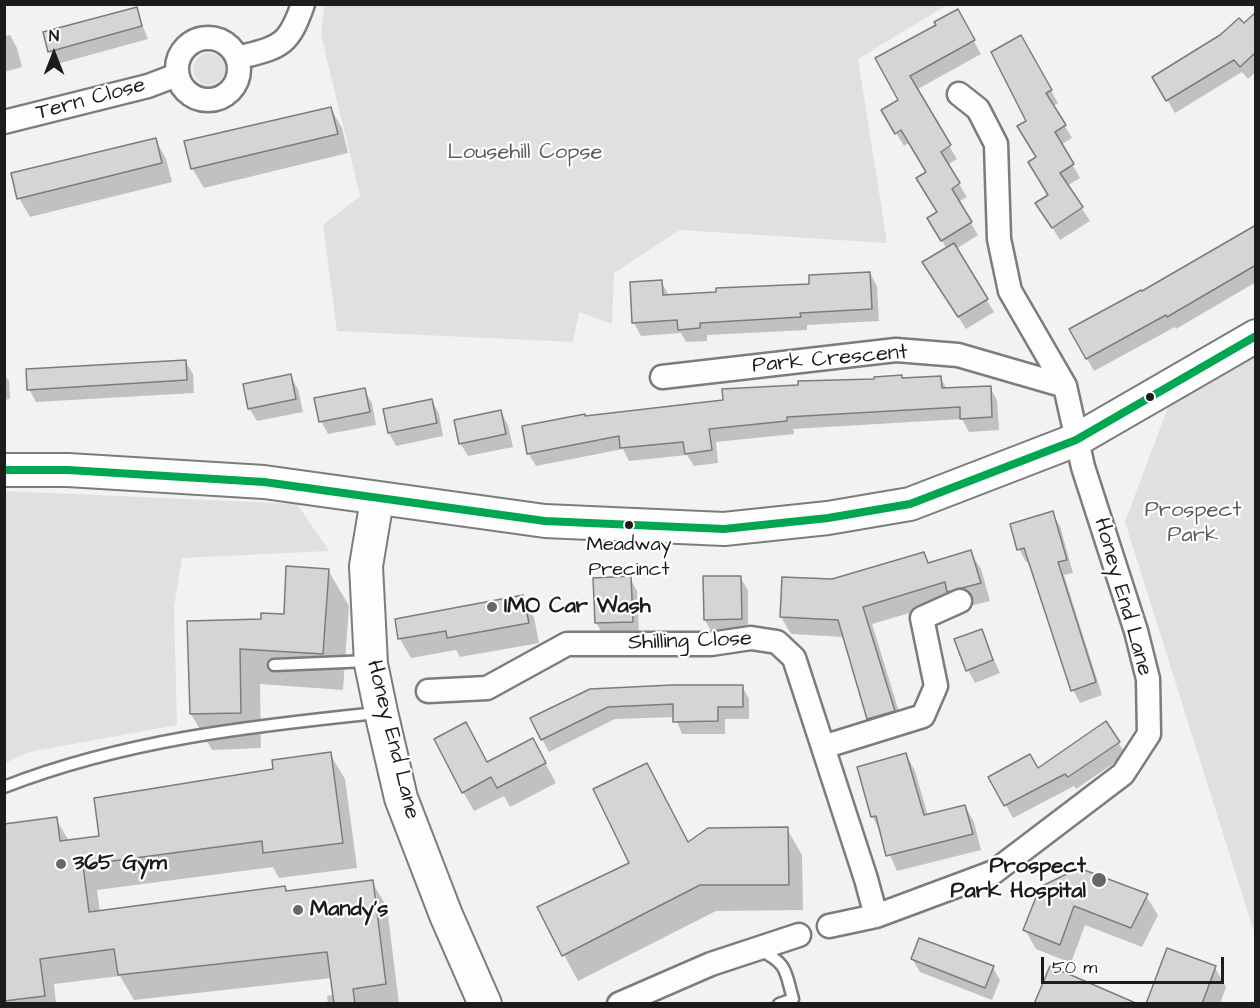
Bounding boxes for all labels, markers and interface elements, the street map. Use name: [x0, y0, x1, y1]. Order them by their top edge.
north arrow: [24, 24, 84, 84]
text: N: [49, 25, 59, 47]
street label: Tern Close: [34, 73, 148, 127]
park label: Lousehill Copse: [448, 140, 602, 166]
street label: Park Crescent: [751, 340, 909, 380]
unlabelled marker: [1144, 391, 1156, 403]
park label: Prospect Park: [1145, 498, 1241, 550]
street label: Honey End Lane: [1087, 515, 1157, 679]
marker: Meadway Precinct: [623, 519, 635, 531]
place label: Meadway Precinct: [586, 534, 672, 581]
place label: IMO Car Wash: [504, 594, 651, 620]
marker: IMO Car Wash: [485, 600, 499, 614]
street label: Shilling Close: [628, 627, 752, 657]
street label: Honey End Lane: [359, 658, 425, 822]
place label: 365 Gym: [73, 851, 167, 877]
place label: Prospect Park Hospital: [950, 854, 1086, 906]
marker: 365 Gym: [54, 857, 68, 871]
marker: Prospect Park Hospital: [1090, 871, 1108, 889]
place label: Mandy’s: [310, 897, 388, 923]
marker: Mandy’s: [291, 903, 305, 917]
scale bar: [1044, 945, 1227, 983]
text: 50 m: [1052, 955, 1097, 980]

